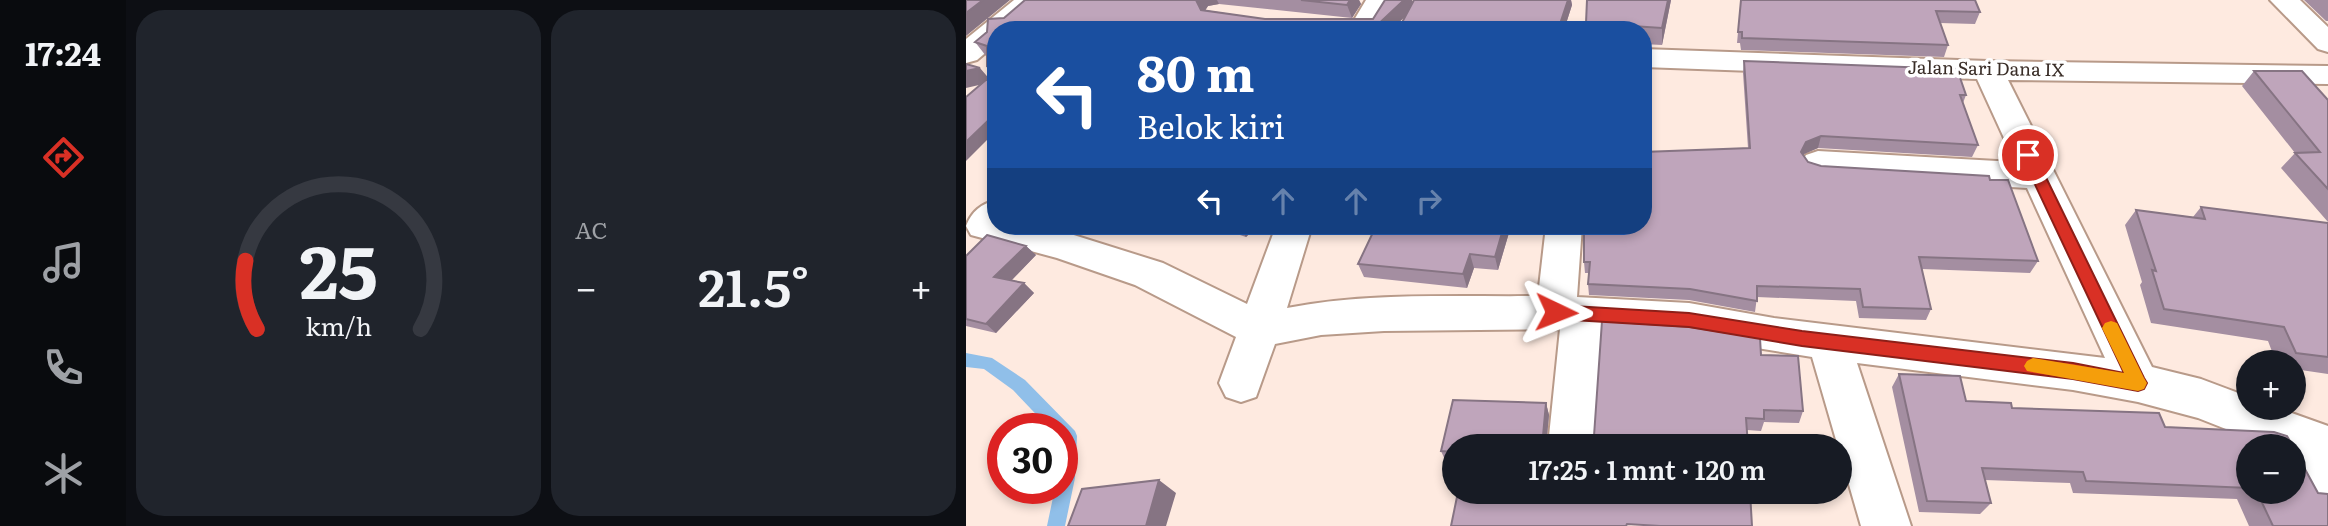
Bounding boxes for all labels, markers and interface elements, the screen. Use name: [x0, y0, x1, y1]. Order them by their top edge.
text: 17:24: [25, 28, 101, 76]
text: 80 m: [1137, 34, 1255, 107]
icon: left: [1022, 49, 1113, 140]
street label: Jalan Sari Dana IX: [1907, 53, 2065, 82]
text: Belok kiri: [1137, 101, 1285, 149]
pin: [1998, 125, 2058, 185]
icon: directions: [39, 133, 88, 182]
icon: arrive: [2009, 136, 2047, 174]
icon: left: [1191, 182, 1229, 220]
icon: ahead: [1264, 182, 1302, 220]
icon: ahead: [1337, 182, 1375, 220]
icon: right: [1410, 182, 1448, 220]
text: AC: [575, 212, 608, 246]
text: 25: [299, 213, 378, 321]
icon: music: [39, 238, 88, 287]
text: 21.5°: [698, 246, 809, 323]
text: −: [575, 257, 597, 314]
text: +: [910, 257, 932, 314]
position arrow: [1519, 275, 1593, 349]
text: km/h: [305, 307, 372, 344]
icon: phone: [39, 343, 88, 392]
map controls: [2236, 350, 2306, 504]
button: +: [2236, 350, 2306, 420]
speed limit sign: 30: [987, 413, 1078, 504]
button: −: [2236, 434, 2306, 504]
icon: climate: [39, 449, 88, 498]
text: 17:25 · 1 mnt · 120 m: [1528, 449, 1766, 488]

